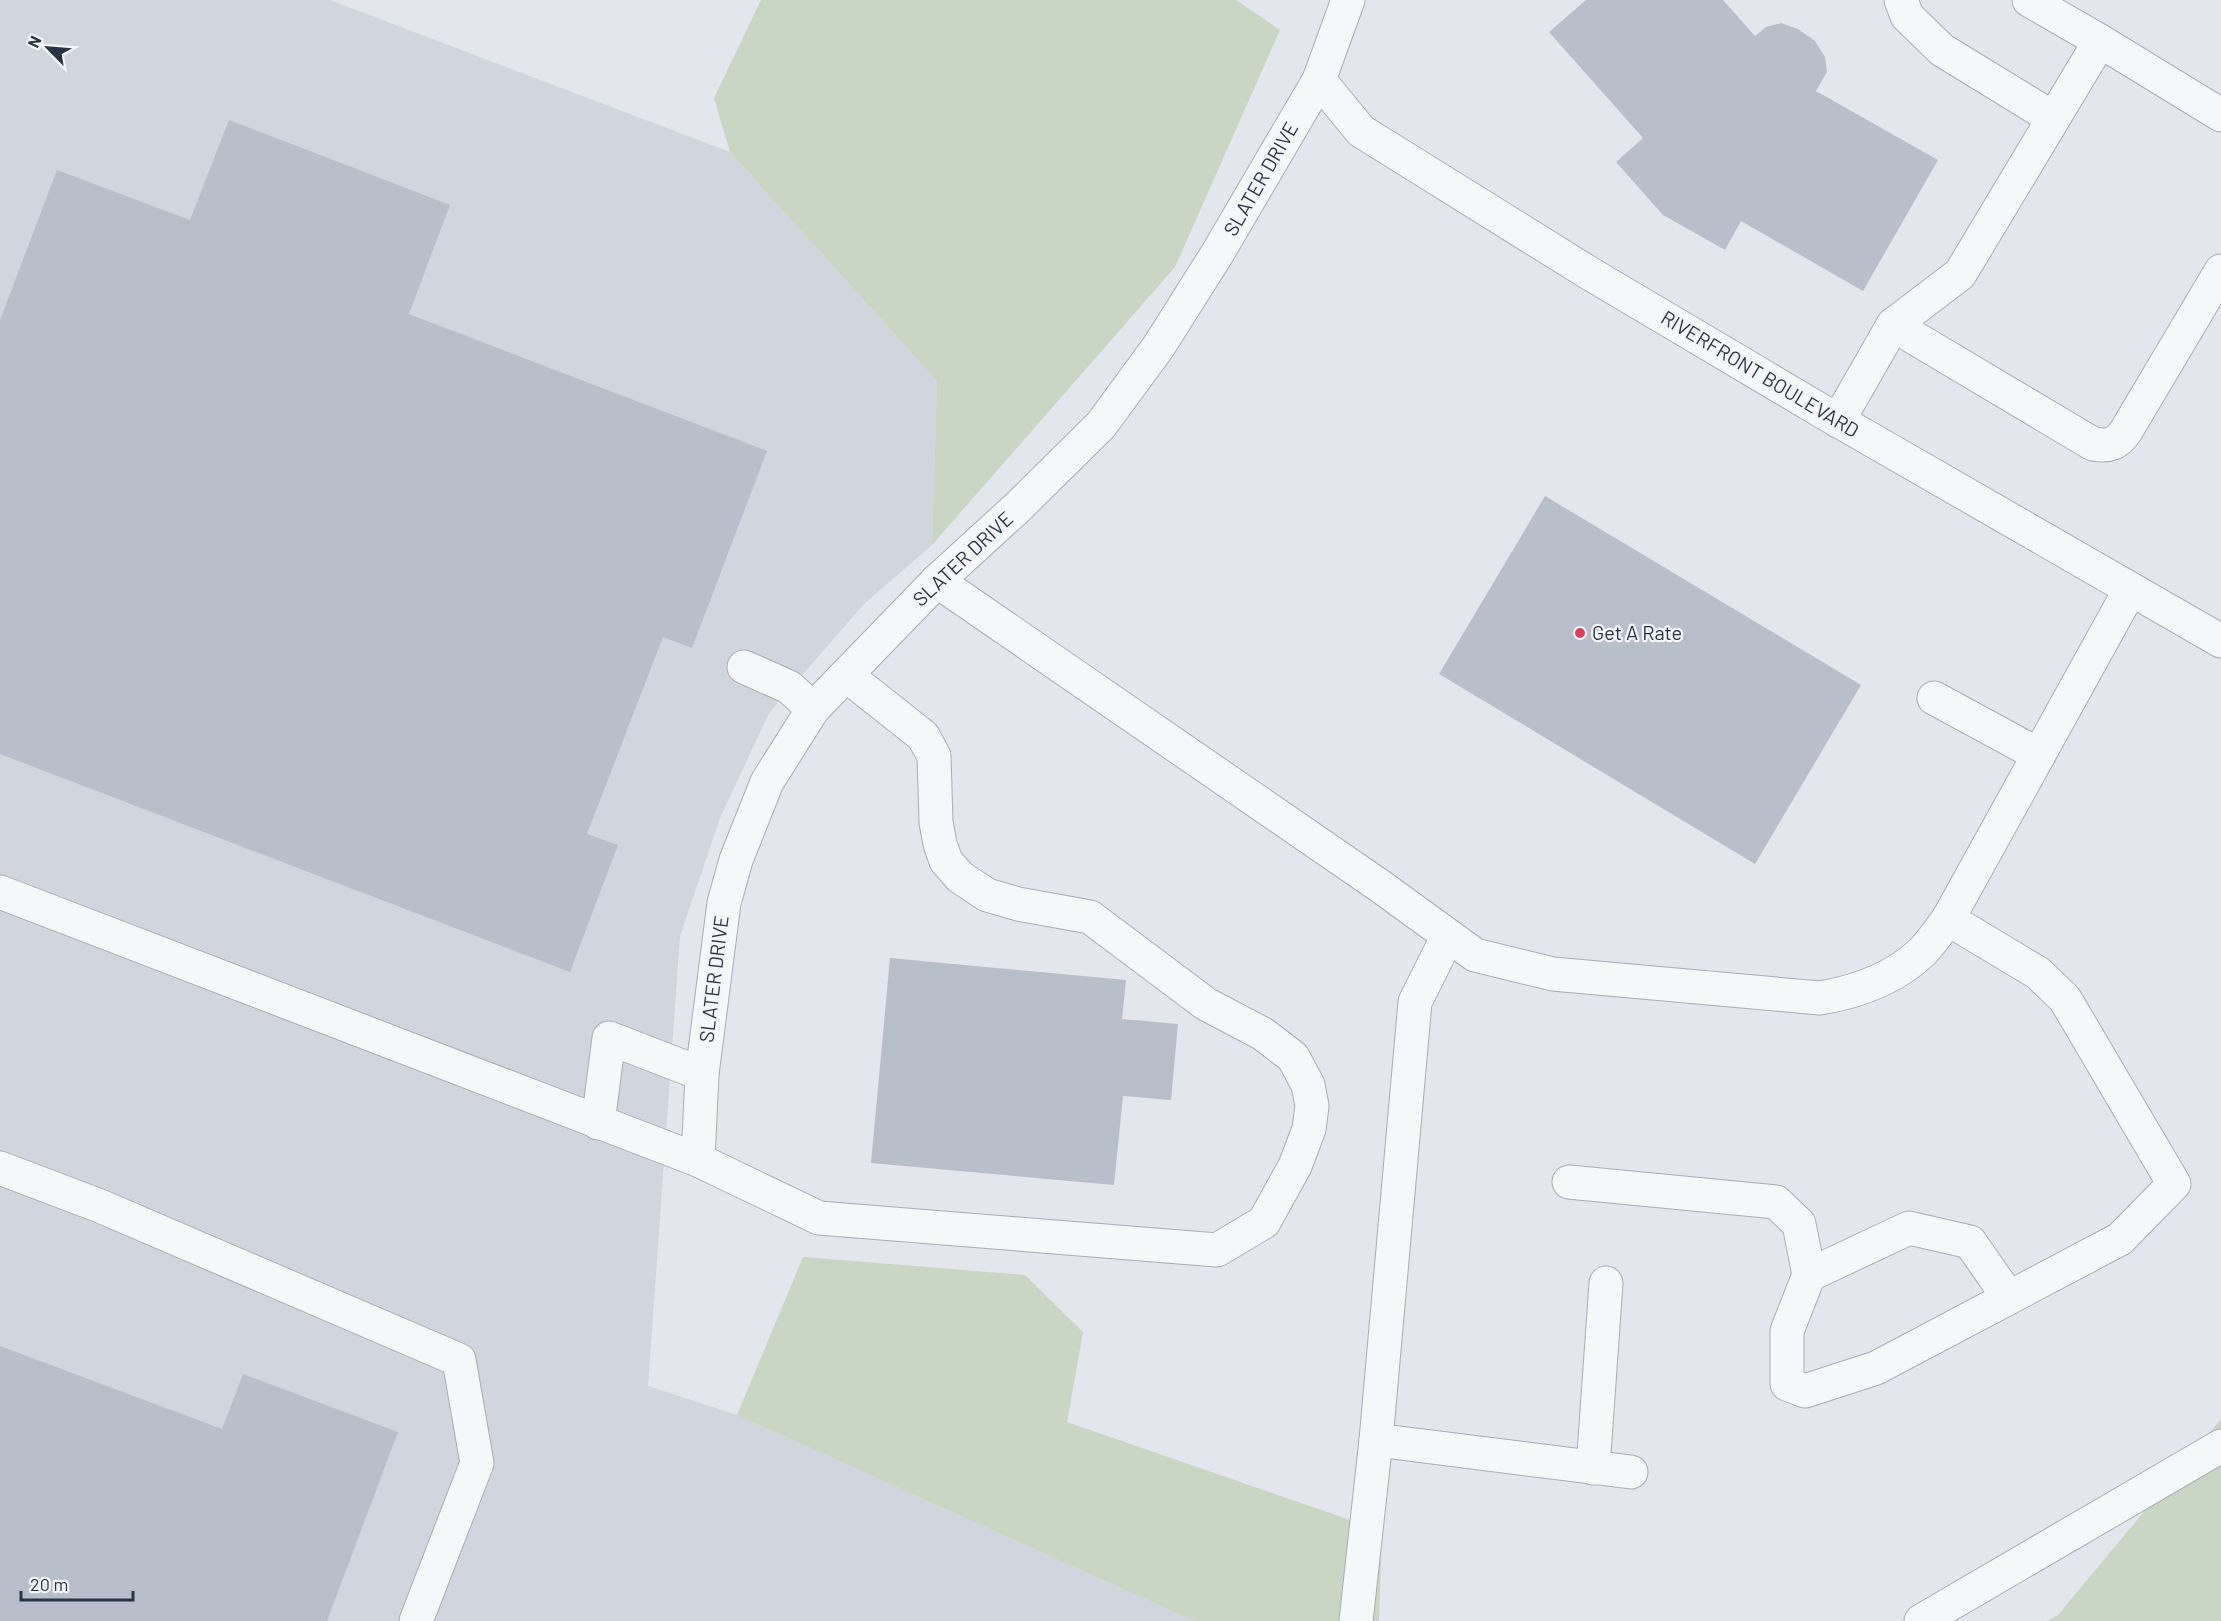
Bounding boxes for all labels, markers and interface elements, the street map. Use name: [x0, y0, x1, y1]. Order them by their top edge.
north arrow: [18, 18, 78, 78]
text: N: [23, 33, 45, 50]
street label: SLATER DRIVE: [1218, 117, 1302, 240]
street label: RIVERFRONT BOULEVARD: [1657, 305, 1864, 442]
street label: SLATER DRIVE: [907, 506, 1017, 611]
place label: Get A Rate: [1592, 620, 1682, 644]
marker: Get A Rate: [1573, 626, 1587, 640]
street label: SLATER DRIVE: [693, 914, 733, 1044]
scale bar: [21, 1564, 134, 1602]
text: 20 m: [30, 1573, 68, 1595]

